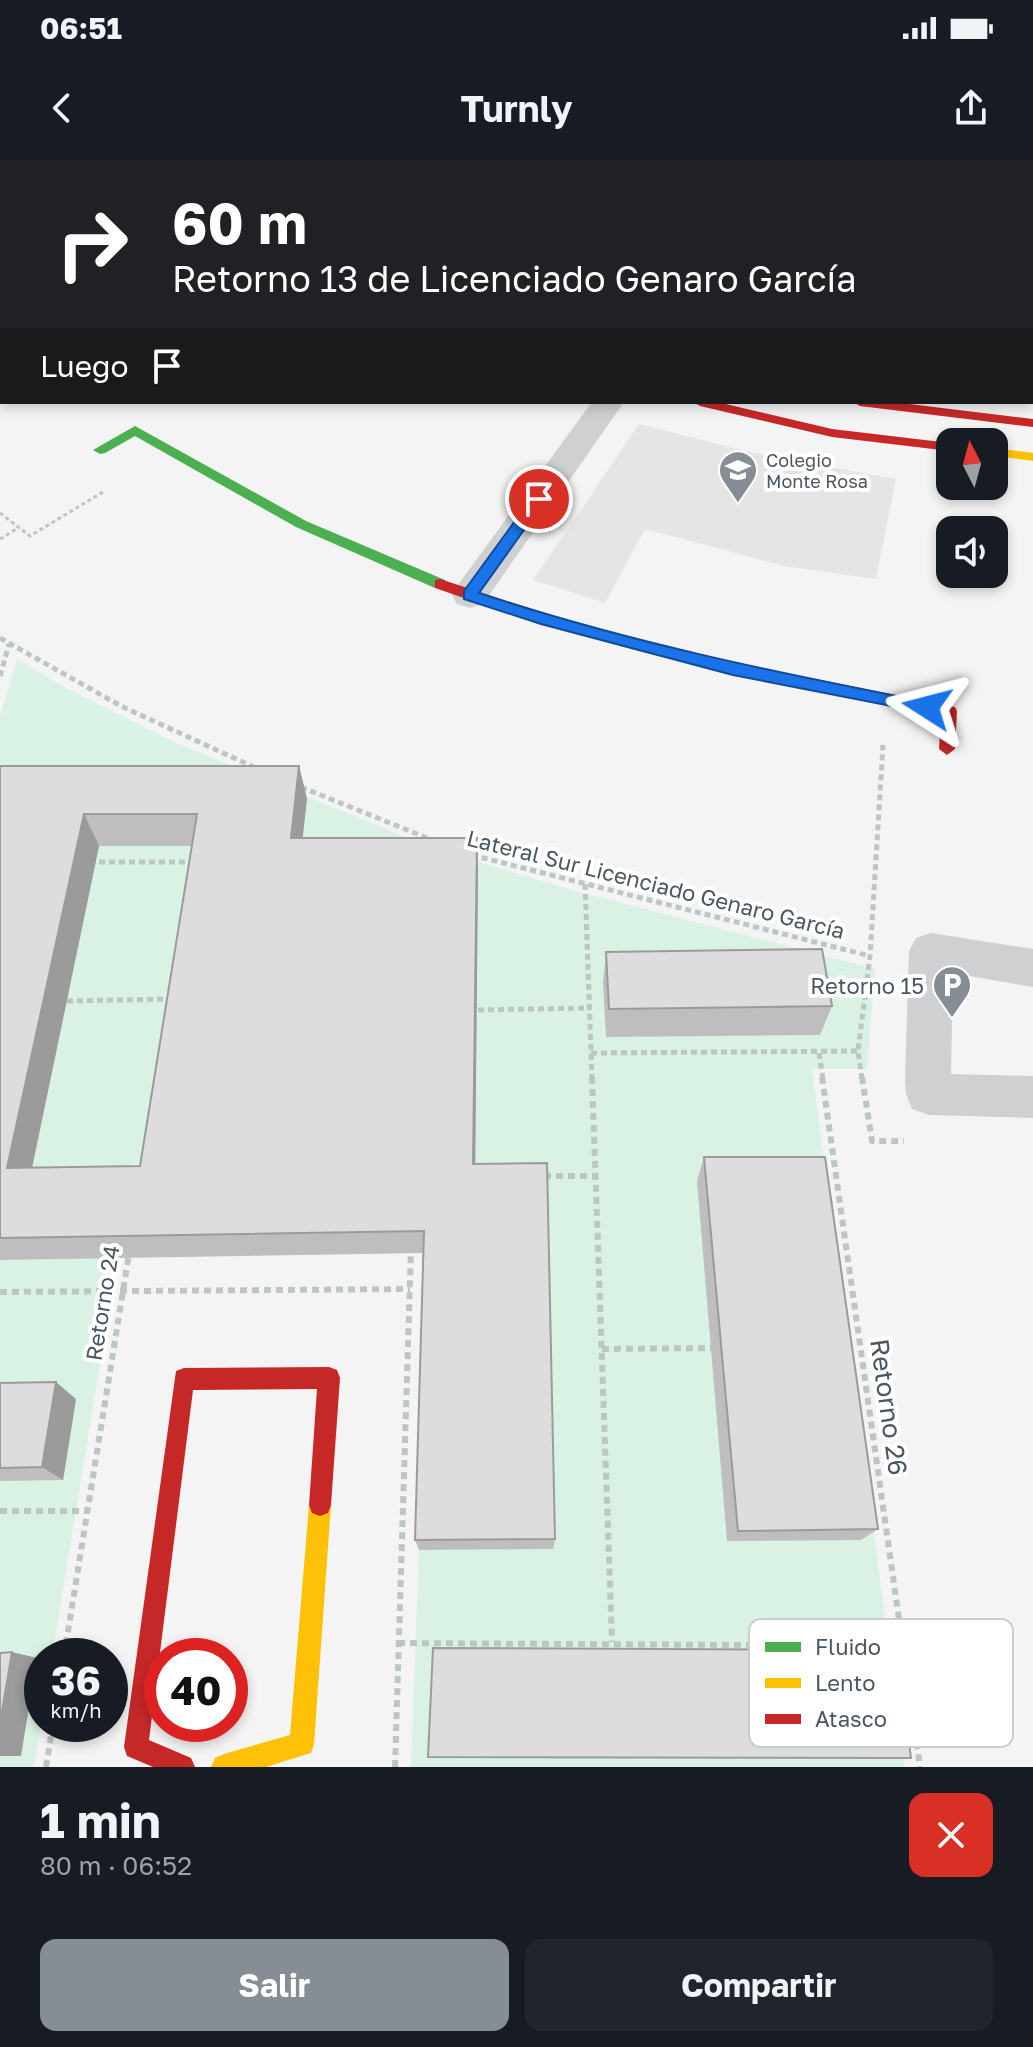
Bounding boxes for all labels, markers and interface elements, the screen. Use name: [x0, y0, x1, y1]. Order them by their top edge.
text: 06:51: [40, 10, 122, 46]
icon: back: [40, 86, 84, 130]
icon: share: [949, 86, 993, 130]
text: Turnly: [460, 87, 573, 130]
text: 60 m: [172, 189, 307, 256]
icon: right: [40, 192, 144, 296]
text: Retorno 13 de Licenciado Genaro García: [172, 257, 857, 300]
icon: arrive: [145, 344, 189, 388]
text: Luego: [40, 348, 129, 384]
north arrow: [936, 428, 1008, 500]
map controls: [936, 428, 1008, 588]
school or university icon: Colegio Monte Rosa: [717, 449, 759, 504]
place label: Colegio Monte Rosa: [766, 449, 868, 492]
pin: [505, 465, 573, 533]
icon: arrive: [517, 477, 561, 521]
button: sound: [936, 516, 1008, 588]
position arrow: [885, 665, 969, 749]
street label: Lateral Sur Licenciado Genaro García: [464, 824, 848, 944]
parking icon: Retorno 15: [931, 964, 973, 1019]
place label: Retorno 15: [810, 972, 924, 999]
street label: Retorno 24: [80, 1243, 124, 1363]
street label: Retorno 26: [864, 1337, 914, 1477]
legend: [749, 1619, 1013, 1747]
text: Fluido: [815, 1633, 881, 1660]
speed limit sign: 40: [144, 1638, 248, 1742]
text: 36: [51, 1656, 101, 1704]
text: Lento: [815, 1669, 875, 1696]
text: km/h: [51, 1698, 101, 1722]
text: Atasco: [815, 1705, 887, 1732]
text: 1 min: [40, 1791, 161, 1849]
button: close: [909, 1793, 993, 1877]
text: 80 m · 06:52: [40, 1850, 192, 1881]
button: Salir: [40, 1939, 509, 2031]
button: Compartir: [525, 1939, 993, 2031]

